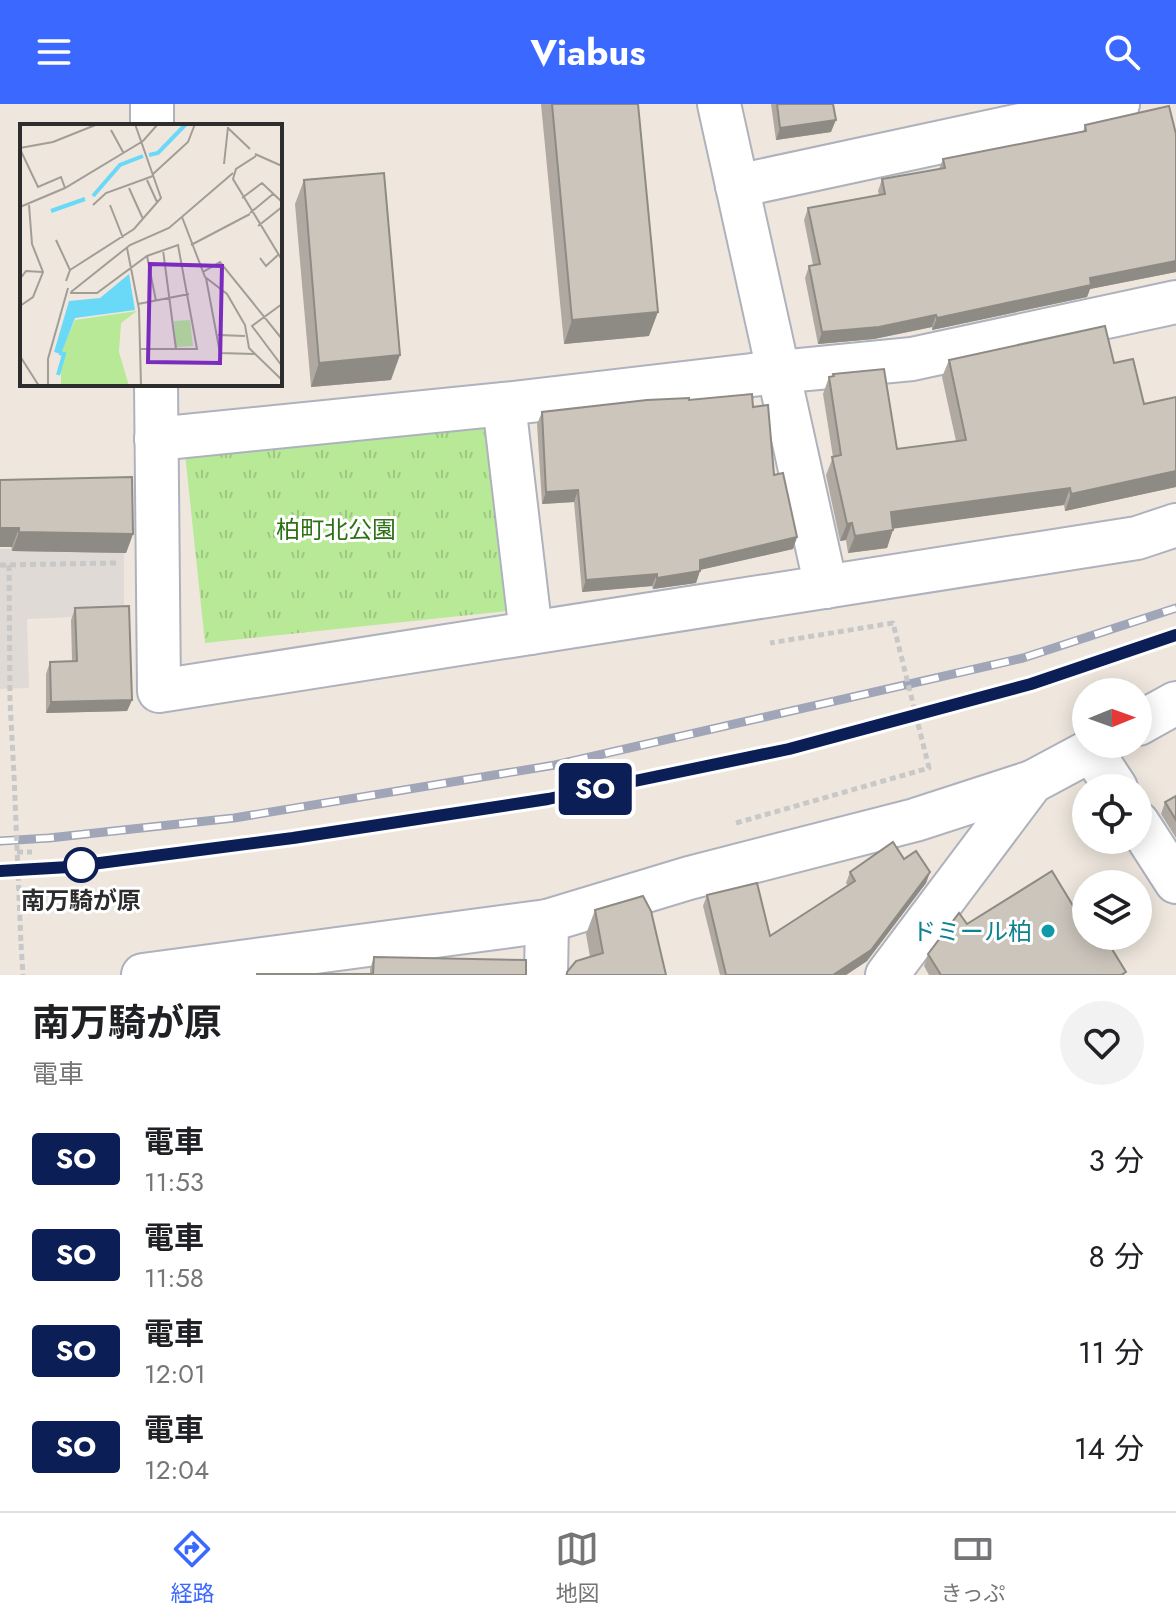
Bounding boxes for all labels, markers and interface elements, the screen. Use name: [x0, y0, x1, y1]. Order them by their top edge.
text: Viabus: [530, 26, 646, 78]
icon: menu: [32, 30, 76, 74]
icon: search: [1100, 30, 1144, 74]
inset map: [20, 124, 282, 386]
park label: 柏町北公園: [276, 512, 396, 547]
north arrow: [1072, 678, 1152, 758]
map controls: [1072, 678, 1152, 950]
line badge: SO: [559, 763, 631, 815]
text: SO: [575, 768, 615, 809]
button: locate: [1072, 774, 1152, 854]
marker: 南万騎が原: [64, 848, 98, 882]
button: layers: [1072, 870, 1152, 950]
place label: 南万騎が原: [21, 883, 141, 918]
place label: ドミール柏: [912, 914, 1032, 949]
marker: ドミール柏: [1039, 922, 1057, 940]
text: 南万騎が原: [32, 995, 222, 1050]
button: heart: [1060, 1001, 1144, 1085]
text: 電車: [32, 1055, 84, 1093]
text: 電車: [144, 1120, 204, 1163]
text: SO: [56, 1138, 96, 1179]
text: 3 分: [1089, 1139, 1144, 1182]
text: 11:53: [144, 1163, 204, 1201]
text: 電車: [144, 1216, 204, 1259]
text: SO: [56, 1234, 96, 1275]
text: 8 分: [1089, 1235, 1144, 1278]
text: 11:58: [144, 1259, 204, 1297]
text: 電車: [144, 1312, 204, 1355]
text: SO: [56, 1330, 96, 1371]
text: 11 分: [1078, 1331, 1144, 1374]
text: 12:01: [144, 1355, 206, 1393]
text: 電車: [144, 1408, 204, 1451]
text: SO: [56, 1426, 96, 1467]
text: 14 分: [1074, 1427, 1144, 1470]
text: 12:04: [144, 1451, 209, 1489]
tab: 経路: [170, 1527, 214, 1609]
tab: 地図: [555, 1527, 599, 1609]
tab: きっぷ: [940, 1527, 1006, 1609]

